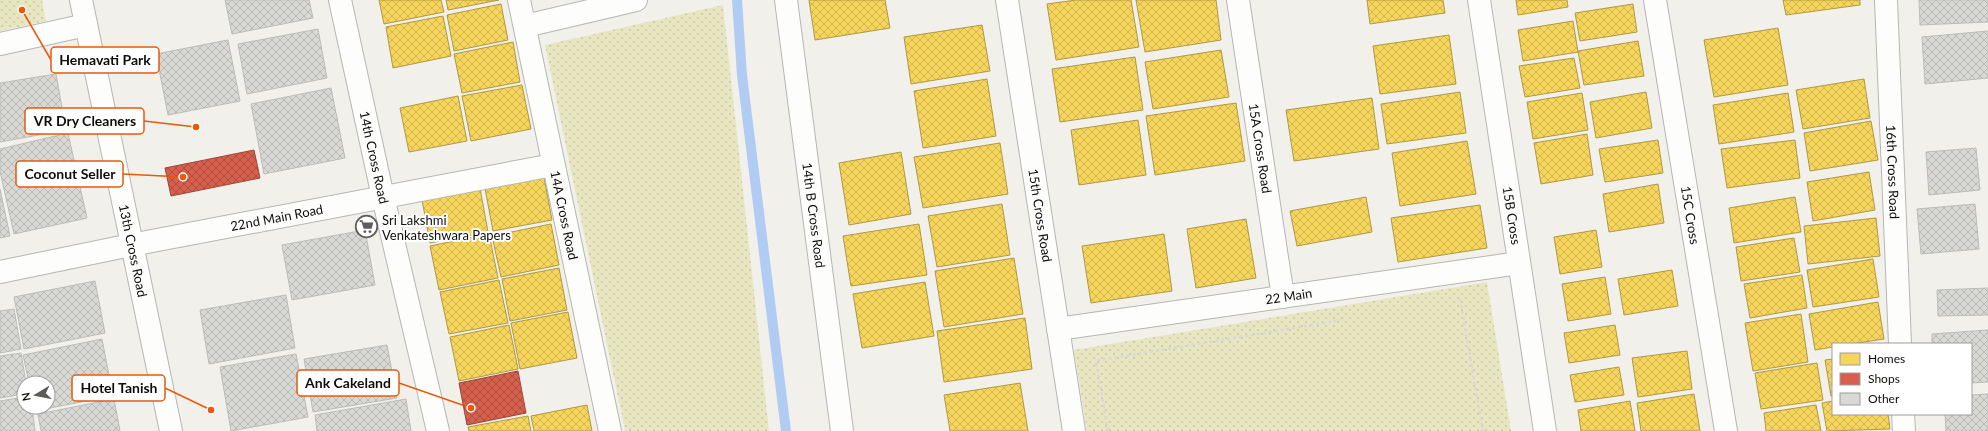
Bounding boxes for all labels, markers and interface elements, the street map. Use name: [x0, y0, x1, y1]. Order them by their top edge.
callout: Hemavati Park: [51, 47, 159, 73]
text: Hemavati Park: [59, 51, 151, 68]
street label: 15A Cross Road: [1246, 102, 1275, 194]
callout: VR Dry Cleaners: [25, 108, 144, 134]
street label: 14th Cross Road: [356, 110, 392, 205]
text: VR Dry Cleaners: [33, 112, 136, 129]
street label: 16th Cross Road: [1883, 124, 1903, 219]
callout: Coconut Seller: [16, 161, 123, 187]
street label: 14th B Cross Road: [799, 162, 829, 269]
text: Coconut Seller: [24, 165, 116, 182]
street label: 15th Cross Road: [1025, 168, 1056, 263]
street label: 14A Cross Road: [547, 169, 582, 261]
street label: 15B Cross: [1500, 185, 1524, 246]
street label: 15C Cross: [1678, 185, 1703, 246]
street label: 22nd Main Road: [229, 201, 324, 234]
street label: 13th Cross Road: [116, 203, 151, 298]
place label: Sri Lakshmi Venkateshwara Papers: [382, 212, 511, 243]
supermarket icon: Sri Lakshmi Venkateshwara Papers: [354, 214, 380, 240]
street label: 22 Main: [1264, 285, 1313, 307]
legend: [1832, 343, 1972, 415]
text: Homes: [1868, 351, 1905, 366]
callout: Ank Cakeland: [297, 370, 399, 396]
text: Shops: [1868, 371, 1900, 386]
text: Ank Cakeland: [304, 374, 391, 391]
north arrow: [16, 375, 56, 415]
callout: Hotel Tanish: [72, 375, 165, 401]
text: Hotel Tanish: [80, 379, 158, 396]
text: Other: [1868, 391, 1900, 406]
text: N: [19, 392, 33, 402]

